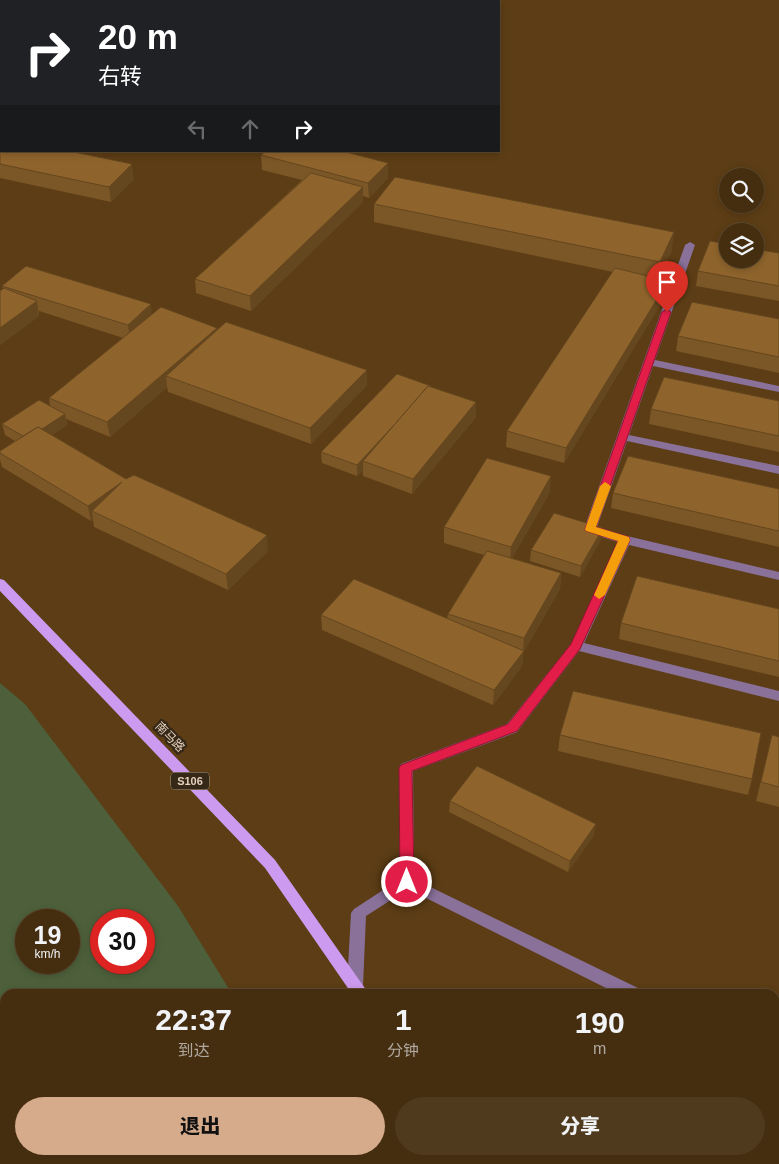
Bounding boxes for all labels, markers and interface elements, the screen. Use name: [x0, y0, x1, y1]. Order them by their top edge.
text: 20 m: [98, 17, 178, 56]
icon: right: [15, 20, 80, 85]
text: 右转: [98, 64, 142, 89]
icon: left: [183, 115, 211, 143]
icon: ahead: [236, 115, 264, 143]
icon: right: [289, 115, 317, 143]
map controls: [719, 168, 764, 268]
button: search: [719, 168, 764, 213]
button: layers: [719, 223, 764, 268]
pin: [646, 261, 688, 312]
icon: arrive: [653, 268, 681, 296]
street label: 南马路: [152, 719, 188, 755]
road number: S106: [171, 772, 209, 789]
position arrow: [380, 855, 432, 907]
speed limit sign: 30: [90, 909, 155, 974]
text: 19: [34, 921, 61, 949]
text: km/h: [34, 947, 61, 961]
text: 22:37: [155, 1003, 232, 1036]
text: 1: [395, 1003, 412, 1036]
text: 190: [575, 1006, 625, 1039]
text: m: [593, 1040, 606, 1057]
text: 到达: [178, 1042, 210, 1059]
text: 分钟: [387, 1042, 419, 1059]
button: 退出: [15, 1097, 385, 1155]
button: 分享: [395, 1097, 765, 1155]

